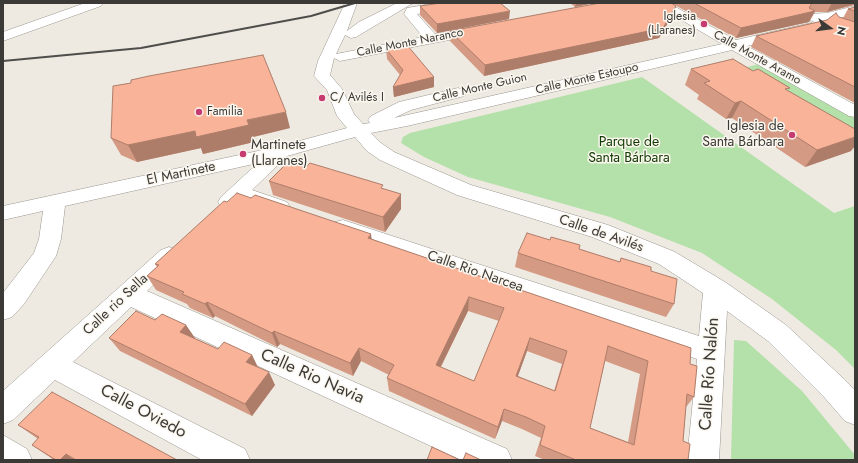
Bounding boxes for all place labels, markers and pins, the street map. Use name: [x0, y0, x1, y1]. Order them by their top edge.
place label: Iglesia (Llaranes): [647, 10, 696, 38]
marker: Iglesia (Llaranes): [699, 19, 709, 29]
place label: C/ Avilés I: [330, 91, 384, 105]
marker: C/ Avilés I: [317, 93, 327, 103]
place label: Familia: [207, 105, 243, 119]
marker: Familia: [194, 107, 204, 117]
place label: Iglesia de Santa Bárbara: [702, 119, 784, 152]
marker: Iglesia de Santa Bárbara: [787, 130, 797, 140]
place label: Martinete (Llaranes): [251, 138, 308, 170]
marker: Martinete (Llaranes): [238, 149, 248, 159]

